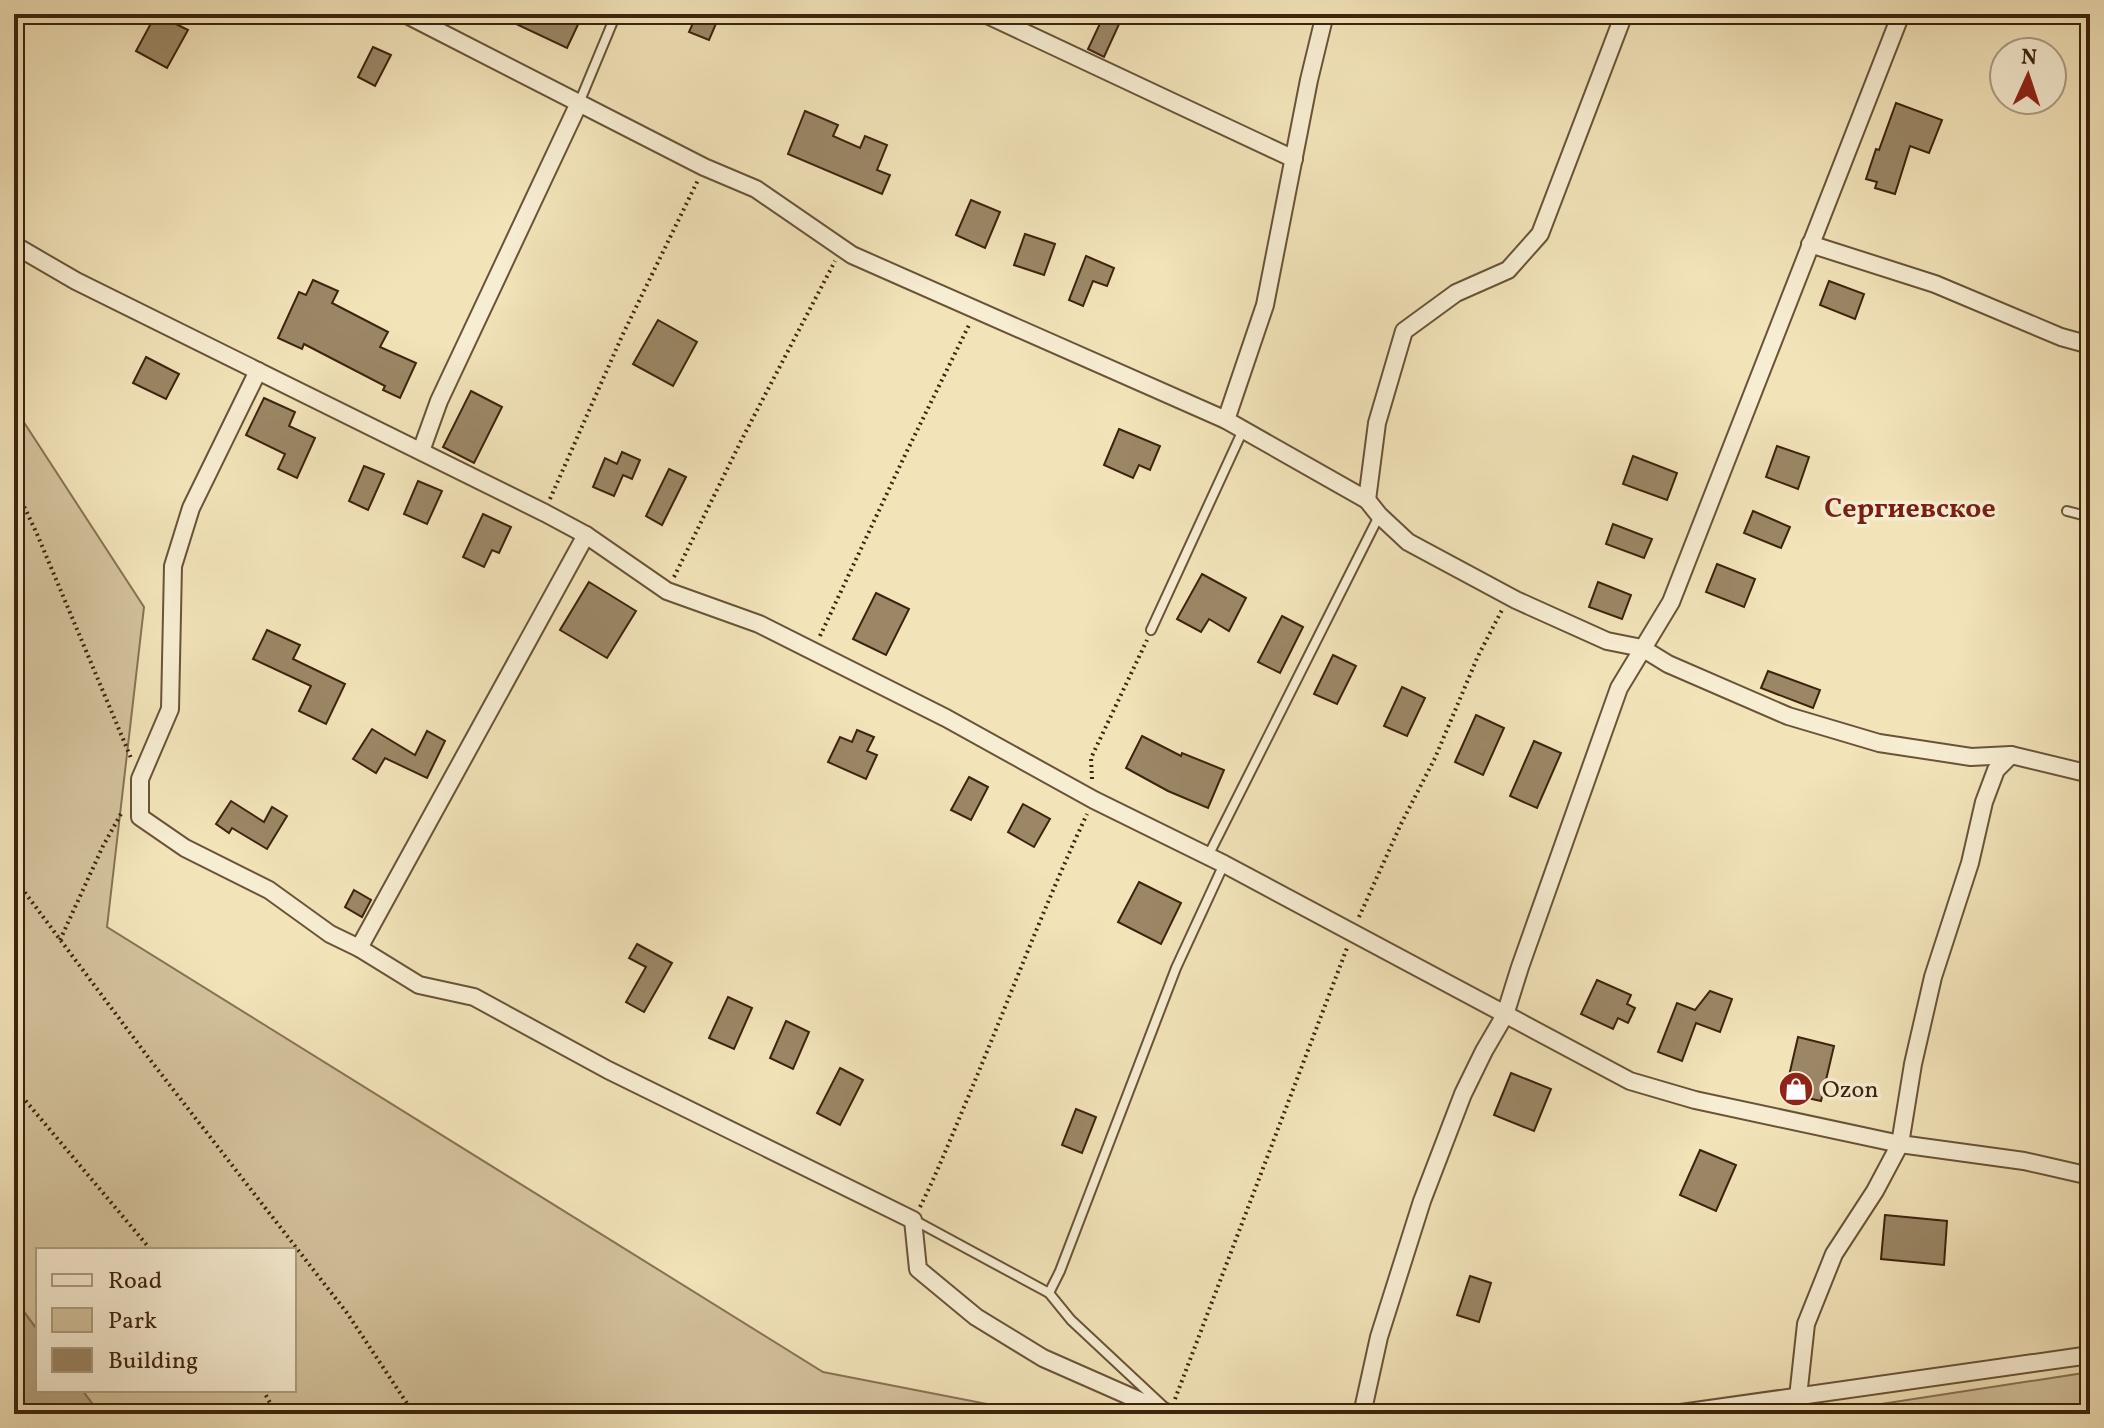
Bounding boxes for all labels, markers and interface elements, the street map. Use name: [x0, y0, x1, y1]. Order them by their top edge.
north arrow: [1988, 36, 2068, 116]
text: N: [2020, 43, 2038, 74]
district label: Сергиевское: [1824, 490, 1996, 529]
shop icon: Ozon: [1777, 1070, 1815, 1108]
place label: Ozon: [1822, 1074, 1879, 1108]
legend: [36, 1248, 296, 1392]
text: Road: [108, 1265, 162, 1299]
text: Park: [108, 1305, 157, 1339]
text: Building: [108, 1345, 198, 1379]

